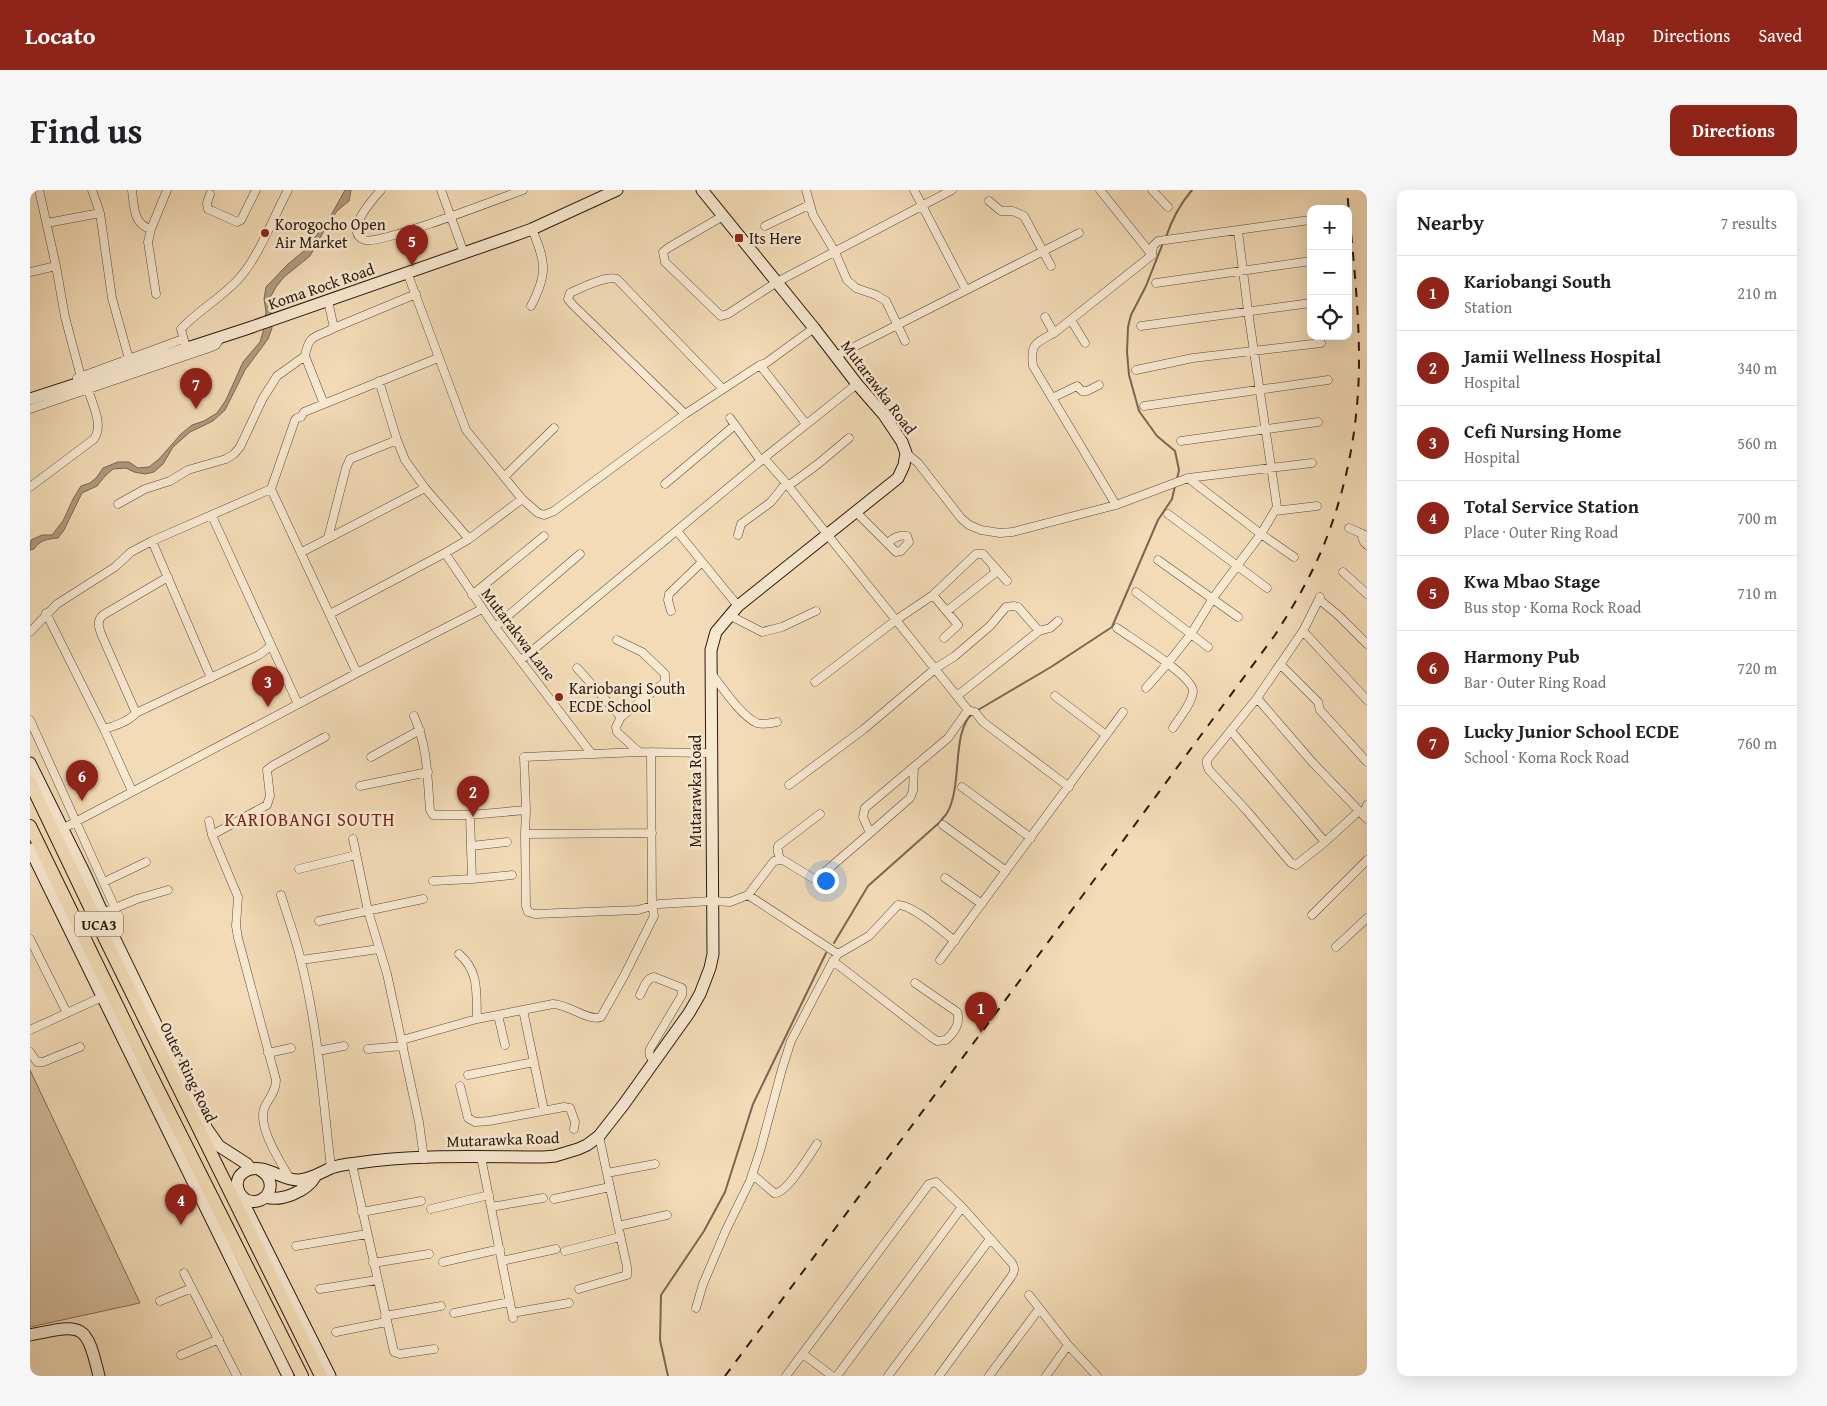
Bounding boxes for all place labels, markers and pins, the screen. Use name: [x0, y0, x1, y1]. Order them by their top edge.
place label: Korogocho Open Air Market: [275, 212, 386, 254]
pin: 5: [396, 225, 428, 266]
place label: Its Here: [749, 226, 801, 250]
marker: Korogocho Open Air Market: [259, 227, 271, 239]
marker: Its Here: [733, 232, 745, 244]
pin: 7: [180, 368, 212, 409]
pin: 3: [252, 666, 284, 707]
place label: Kariobangi South ECDE School: [569, 676, 685, 718]
marker: Kariobangi South ECDE School: [553, 691, 565, 703]
pin: 6: [66, 760, 98, 801]
pin: 2: [457, 776, 489, 817]
pin: 1: [965, 992, 997, 1033]
pin: 4: [165, 1184, 197, 1225]

